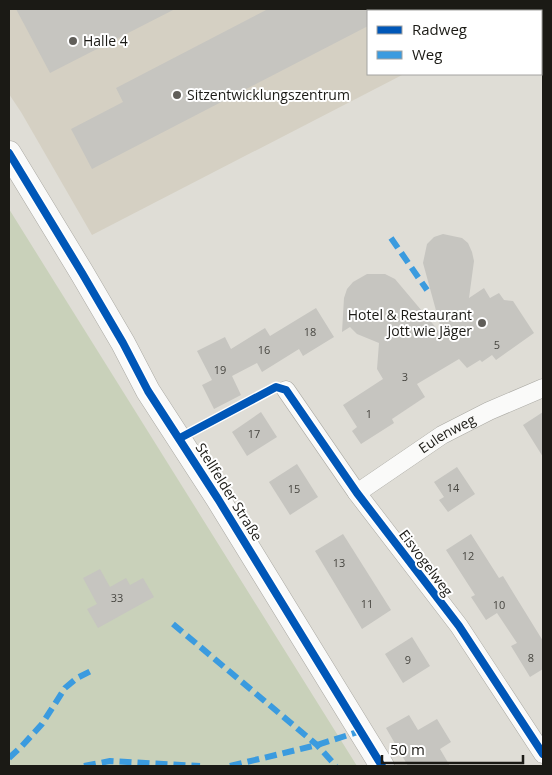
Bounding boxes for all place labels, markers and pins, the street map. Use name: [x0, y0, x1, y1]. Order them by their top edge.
place label: Halle 4: [83, 31, 128, 50]
marker: Halle 4: [67, 35, 79, 47]
place label: Sitzentwicklungszentrum: [187, 85, 350, 104]
marker: Sitzentwicklungszentrum: [171, 89, 183, 101]
place label: Hotel & Restaurant Jott wie Jäger: [348, 305, 472, 340]
marker: Hotel & Restaurant Jott wie Jäger: [476, 317, 488, 329]

